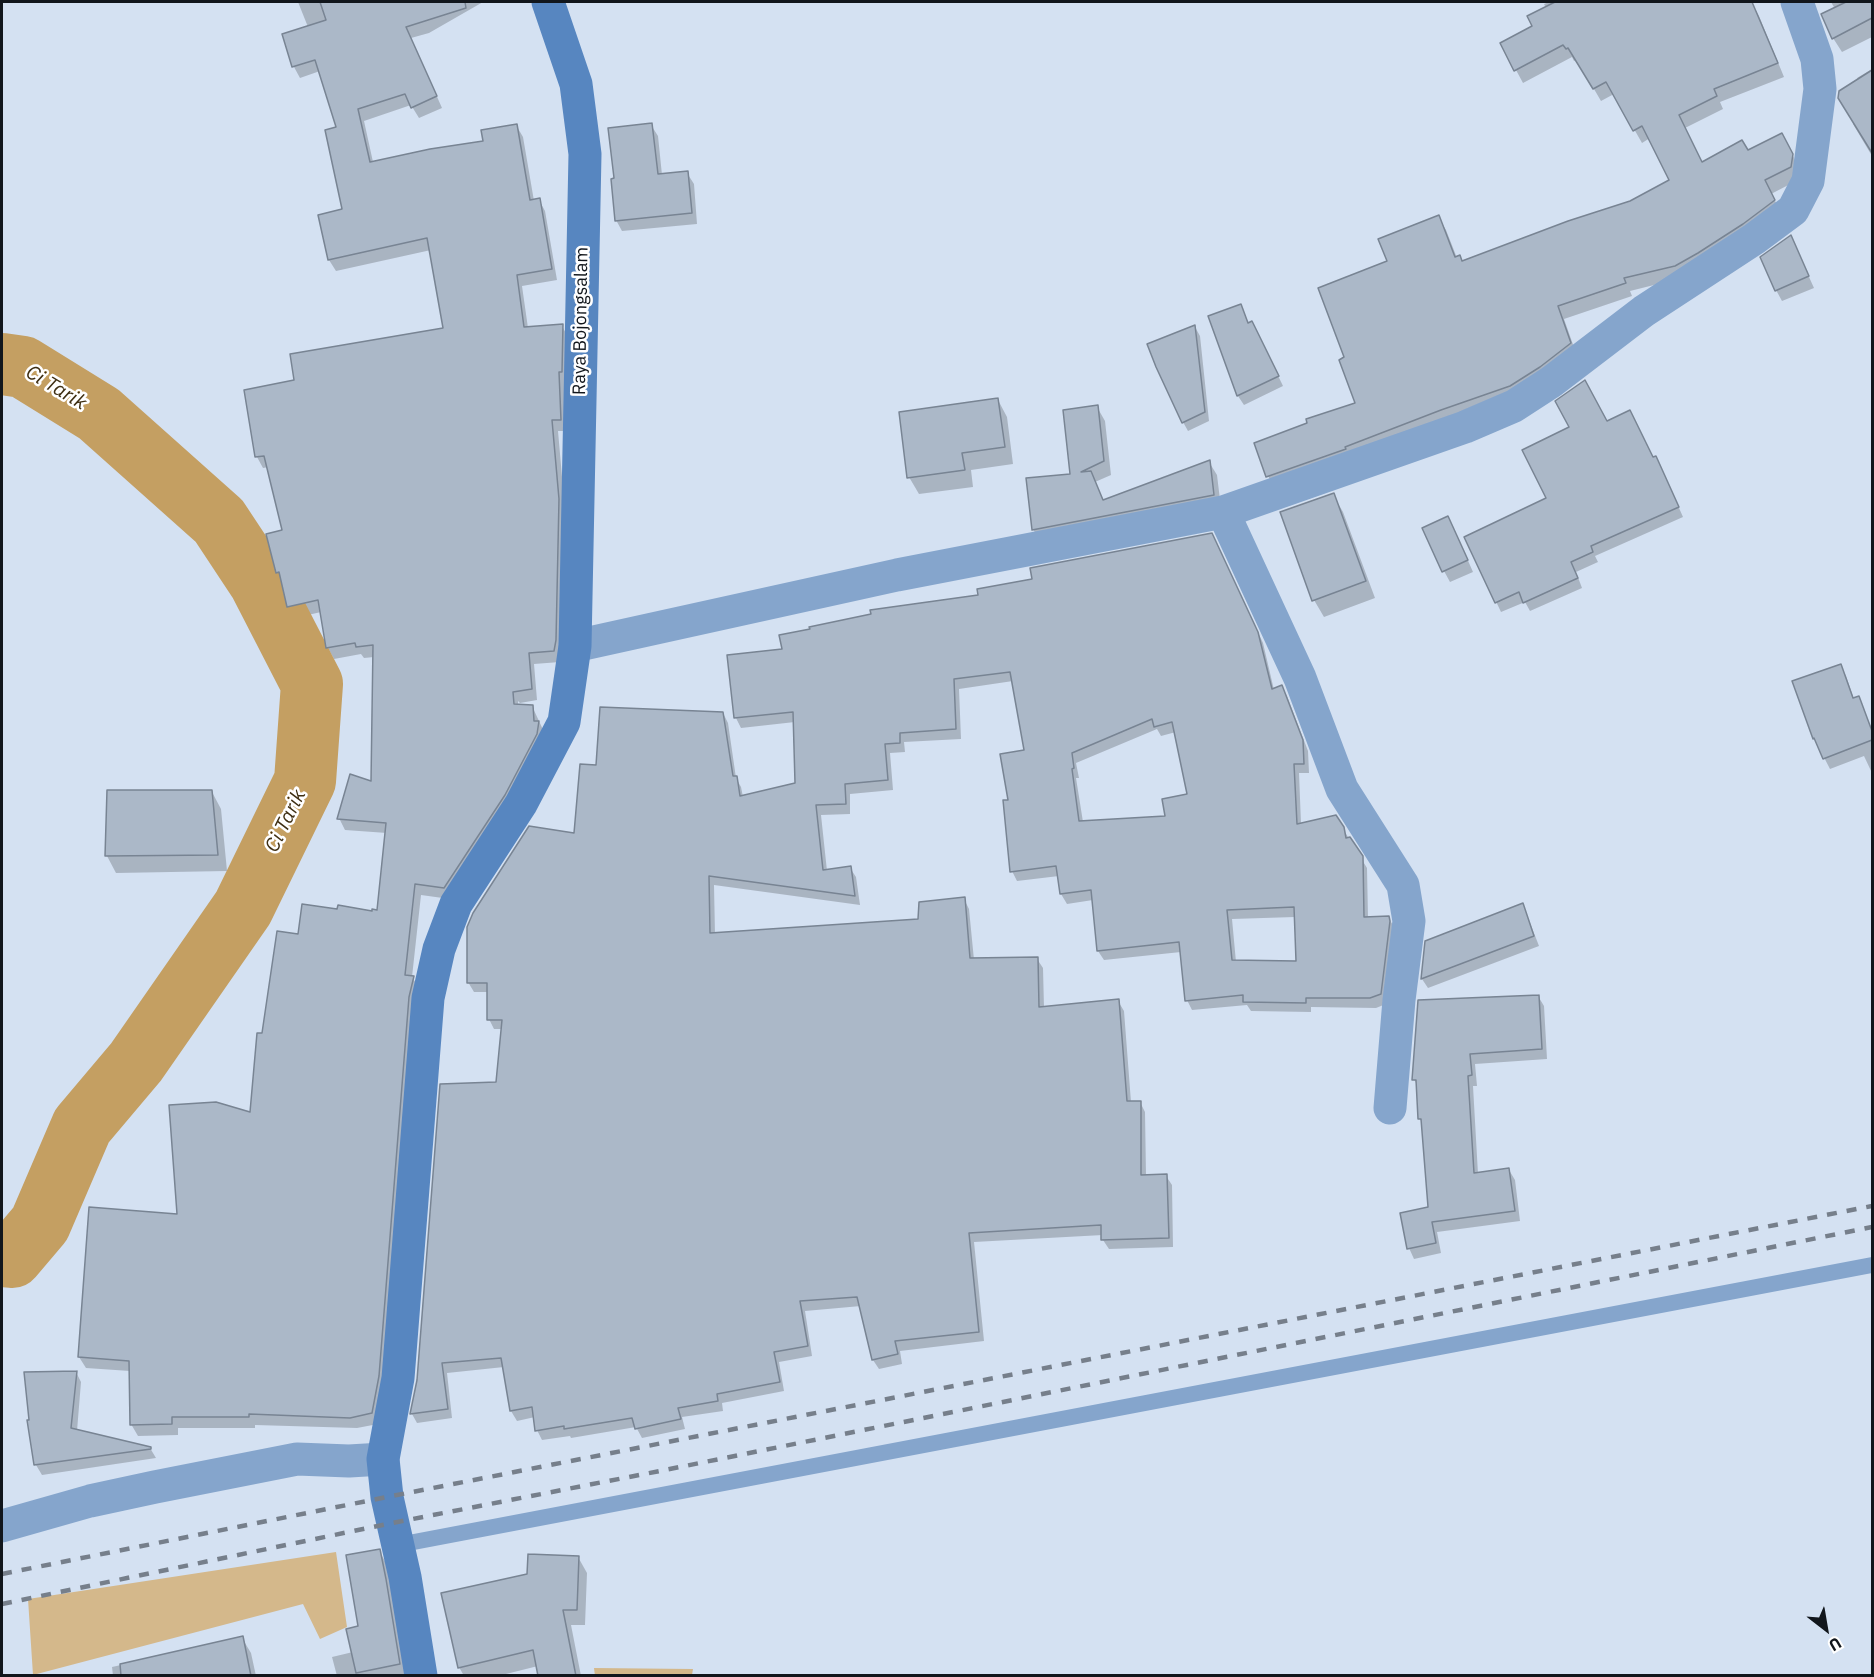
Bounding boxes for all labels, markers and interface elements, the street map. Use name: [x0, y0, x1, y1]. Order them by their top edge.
street label: Raya Bojongsalam: [569, 247, 593, 395]
water label: Ci Tarik: [21, 361, 91, 415]
water label: Ci Tarik: [261, 786, 311, 856]
north arrow: [1796, 1599, 1856, 1659]
text: U: [1825, 1633, 1845, 1656]

